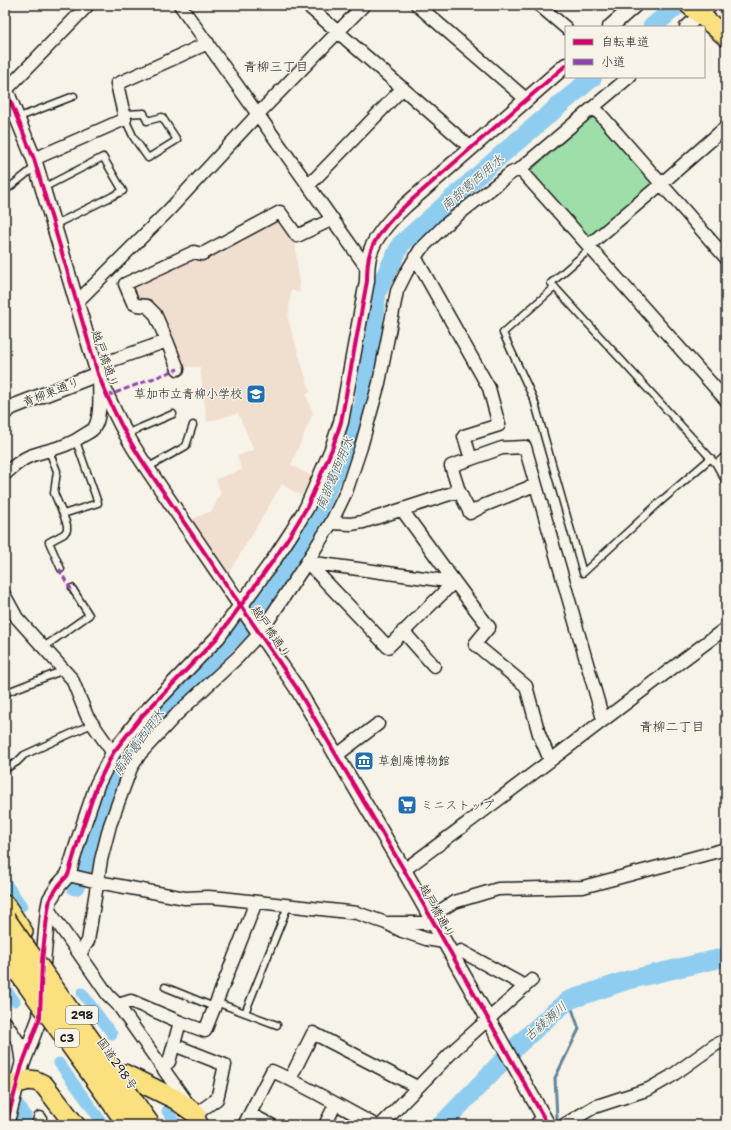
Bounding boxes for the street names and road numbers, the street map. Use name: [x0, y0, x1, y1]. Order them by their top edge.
street label: 越戸橋通り: [88, 328, 122, 390]
street label: 青柳東通り: [20, 374, 82, 410]
street label: 越戸橋通り: [248, 603, 294, 661]
street label: 越戸橋通り: [415, 881, 459, 941]
road number: 298: [66, 1006, 98, 1024]
road number: C3: [55, 1029, 79, 1047]
street label: 国道298号: [93, 1035, 141, 1093]

